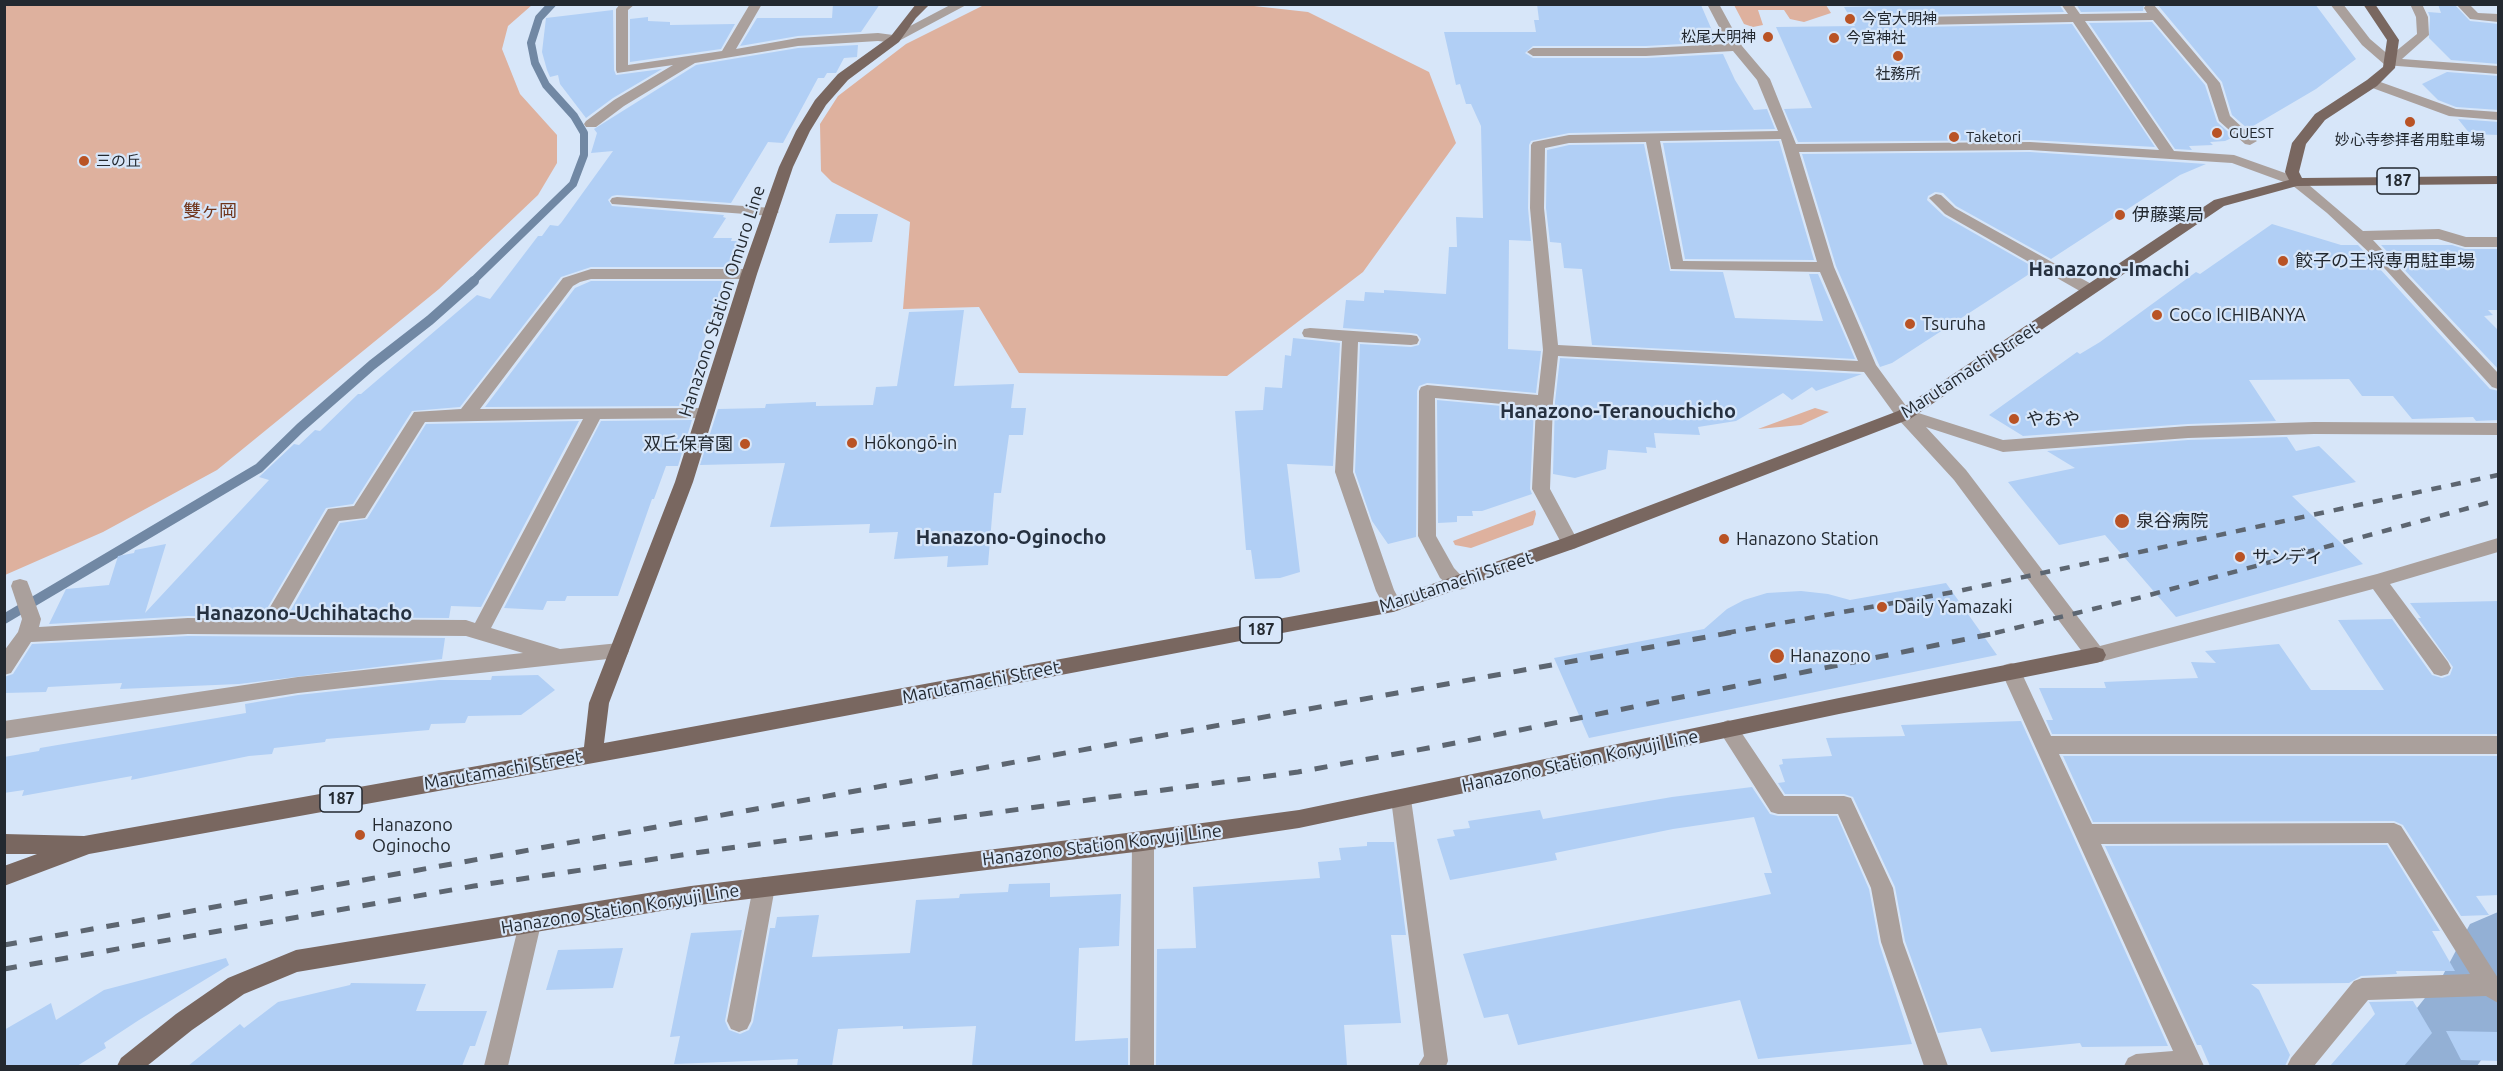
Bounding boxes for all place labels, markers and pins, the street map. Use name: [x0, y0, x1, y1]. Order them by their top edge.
place label: 今宮大明神: [1862, 10, 1937, 28]
marker: 今宮大明神: [1843, 12, 1857, 26]
place label: 松尾大明神: [1681, 28, 1756, 46]
place label: 今宮神社: [1846, 29, 1906, 47]
marker: 松尾大明神: [1761, 30, 1775, 44]
marker: 今宮神社: [1827, 31, 1841, 45]
marker: 社務所: [1891, 49, 1905, 63]
place label: 社務所: [1876, 65, 1920, 83]
marker: 妙心寺参拝者用駐車場: [2403, 115, 2417, 129]
place label: GUEST: [2229, 124, 2274, 142]
marker: GUEST: [2210, 126, 2224, 140]
place label: Taketori: [1966, 128, 2021, 146]
marker: Taketori: [1947, 130, 1961, 144]
place label: 妙心寺参拝者用駐車場: [2335, 131, 2485, 149]
place label: 三の丘: [96, 152, 141, 170]
marker: 三の丘: [77, 154, 91, 168]
place label: 伊藤薬局: [2132, 204, 2204, 226]
marker: 伊藤薬局: [2113, 208, 2127, 222]
place label: 餃子の王将専用駐車場: [2295, 250, 2475, 272]
marker: 餃子の王将専用駐車場: [2276, 254, 2290, 268]
place label: CoCo ICHIBANYA: [2169, 304, 2306, 326]
marker: CoCo ICHIBANYA: [2150, 308, 2164, 322]
place label: Tsuruha: [1922, 313, 1986, 335]
marker: Tsuruha: [1903, 317, 1917, 331]
place label: やおや: [2026, 408, 2080, 430]
marker: やおや: [2007, 412, 2021, 426]
place label: Hōkongō-in: [864, 432, 957, 454]
place label: 双丘保育園: [643, 433, 733, 455]
marker: Hōkongō-in: [845, 436, 859, 450]
marker: 双丘保育園: [738, 437, 752, 451]
place label: 泉谷病院: [2136, 510, 2208, 532]
marker: 泉谷病院: [2113, 512, 2131, 530]
place label: Hanazono Station: [1736, 528, 1879, 550]
marker: Hanazono Station: [1717, 532, 1731, 546]
place label: サンディ: [2252, 546, 2324, 568]
marker: サンディ: [2233, 550, 2247, 564]
place label: Daily Yamazaki: [1894, 596, 2013, 618]
marker: Daily Yamazaki: [1875, 600, 1889, 614]
place label: Hanazono: [1790, 645, 1871, 667]
marker: Hanazono: [1768, 647, 1786, 665]
place label: Hanazono Oginocho: [372, 814, 453, 856]
marker: Hanazono Oginocho: [353, 828, 367, 842]

